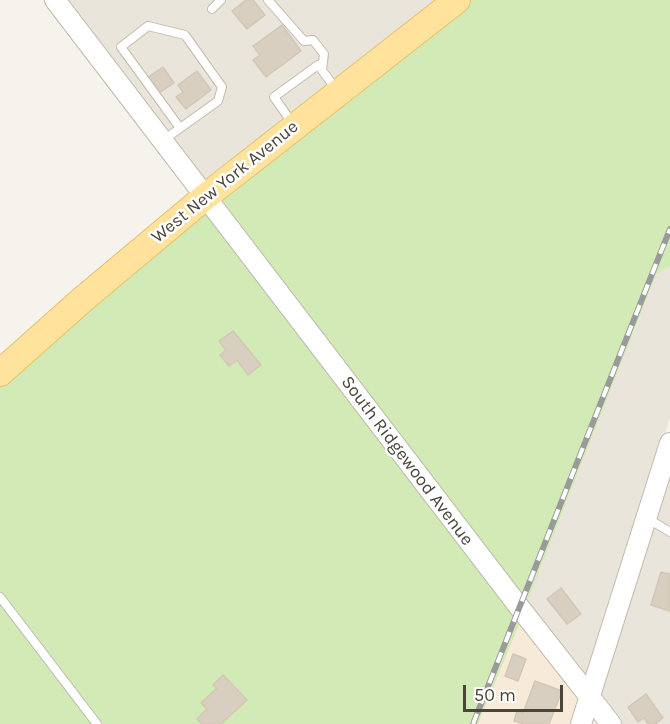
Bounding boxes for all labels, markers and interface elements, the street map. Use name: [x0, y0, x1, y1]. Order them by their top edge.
street label: West New York Avenue: [147, 116, 303, 248]
street label: South Ridgewood Avenue: [336, 372, 478, 550]
scale bar: [466, 673, 566, 711]
text: 50 m: [474, 684, 516, 706]

